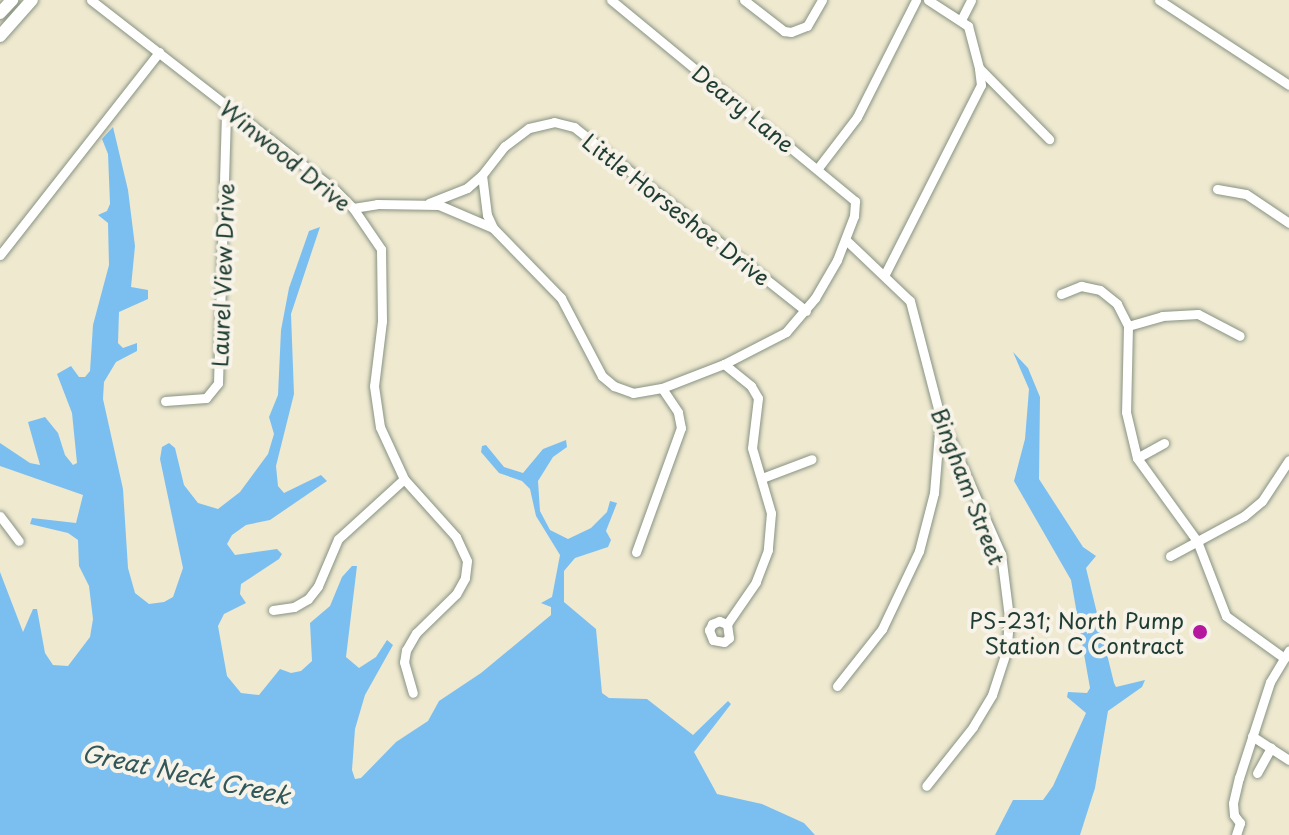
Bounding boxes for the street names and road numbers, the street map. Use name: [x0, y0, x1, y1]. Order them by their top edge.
street label: Deary Lane: [688, 59, 800, 157]
street label: Winwood Drive: [215, 94, 357, 216]
street label: Little Horseshoe Drive: [577, 127, 777, 291]
street label: Laurel View Drive: [206, 182, 238, 368]
street label: Bingham Street: [927, 404, 1011, 568]

